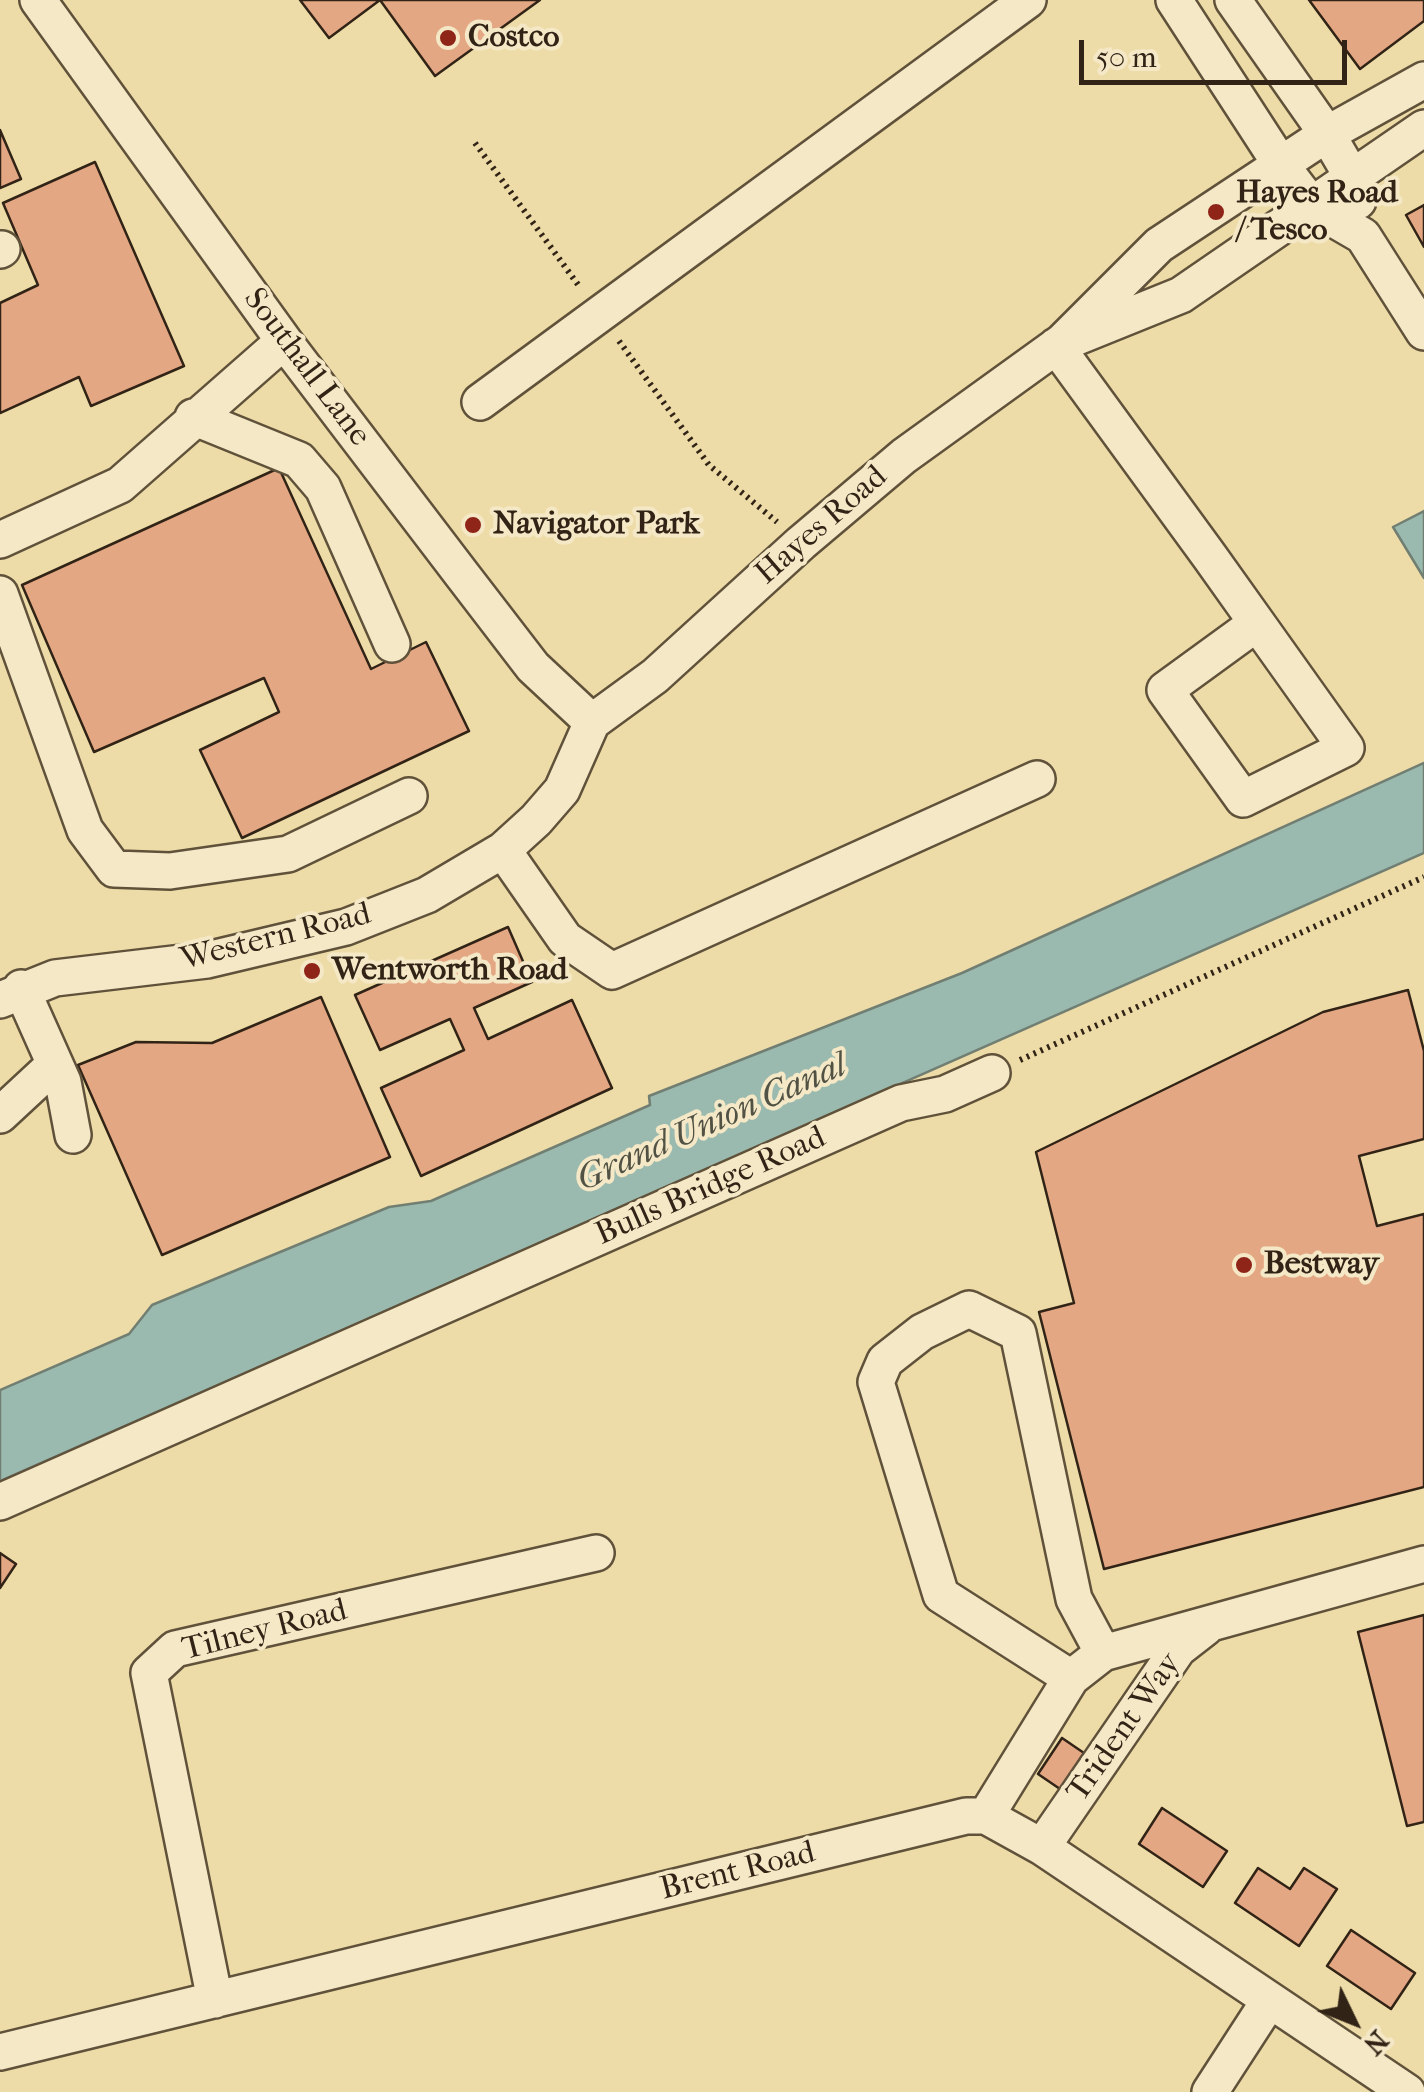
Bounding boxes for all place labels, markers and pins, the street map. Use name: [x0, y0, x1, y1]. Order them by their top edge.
place label: Costco: [468, 19, 559, 57]
marker: Costco: [437, 27, 459, 49]
place label: Hayes Road / Tesco: [1236, 175, 1398, 250]
marker: Hayes Road / Tesco: [1205, 201, 1227, 223]
place label: Navigator Park: [493, 506, 700, 544]
marker: Navigator Park: [462, 514, 484, 536]
place label: Wentworth Road: [332, 952, 567, 990]
marker: Wentworth Road: [301, 960, 323, 982]
place label: Bestway: [1264, 1246, 1379, 1284]
marker: Bestway: [1233, 1254, 1255, 1276]

